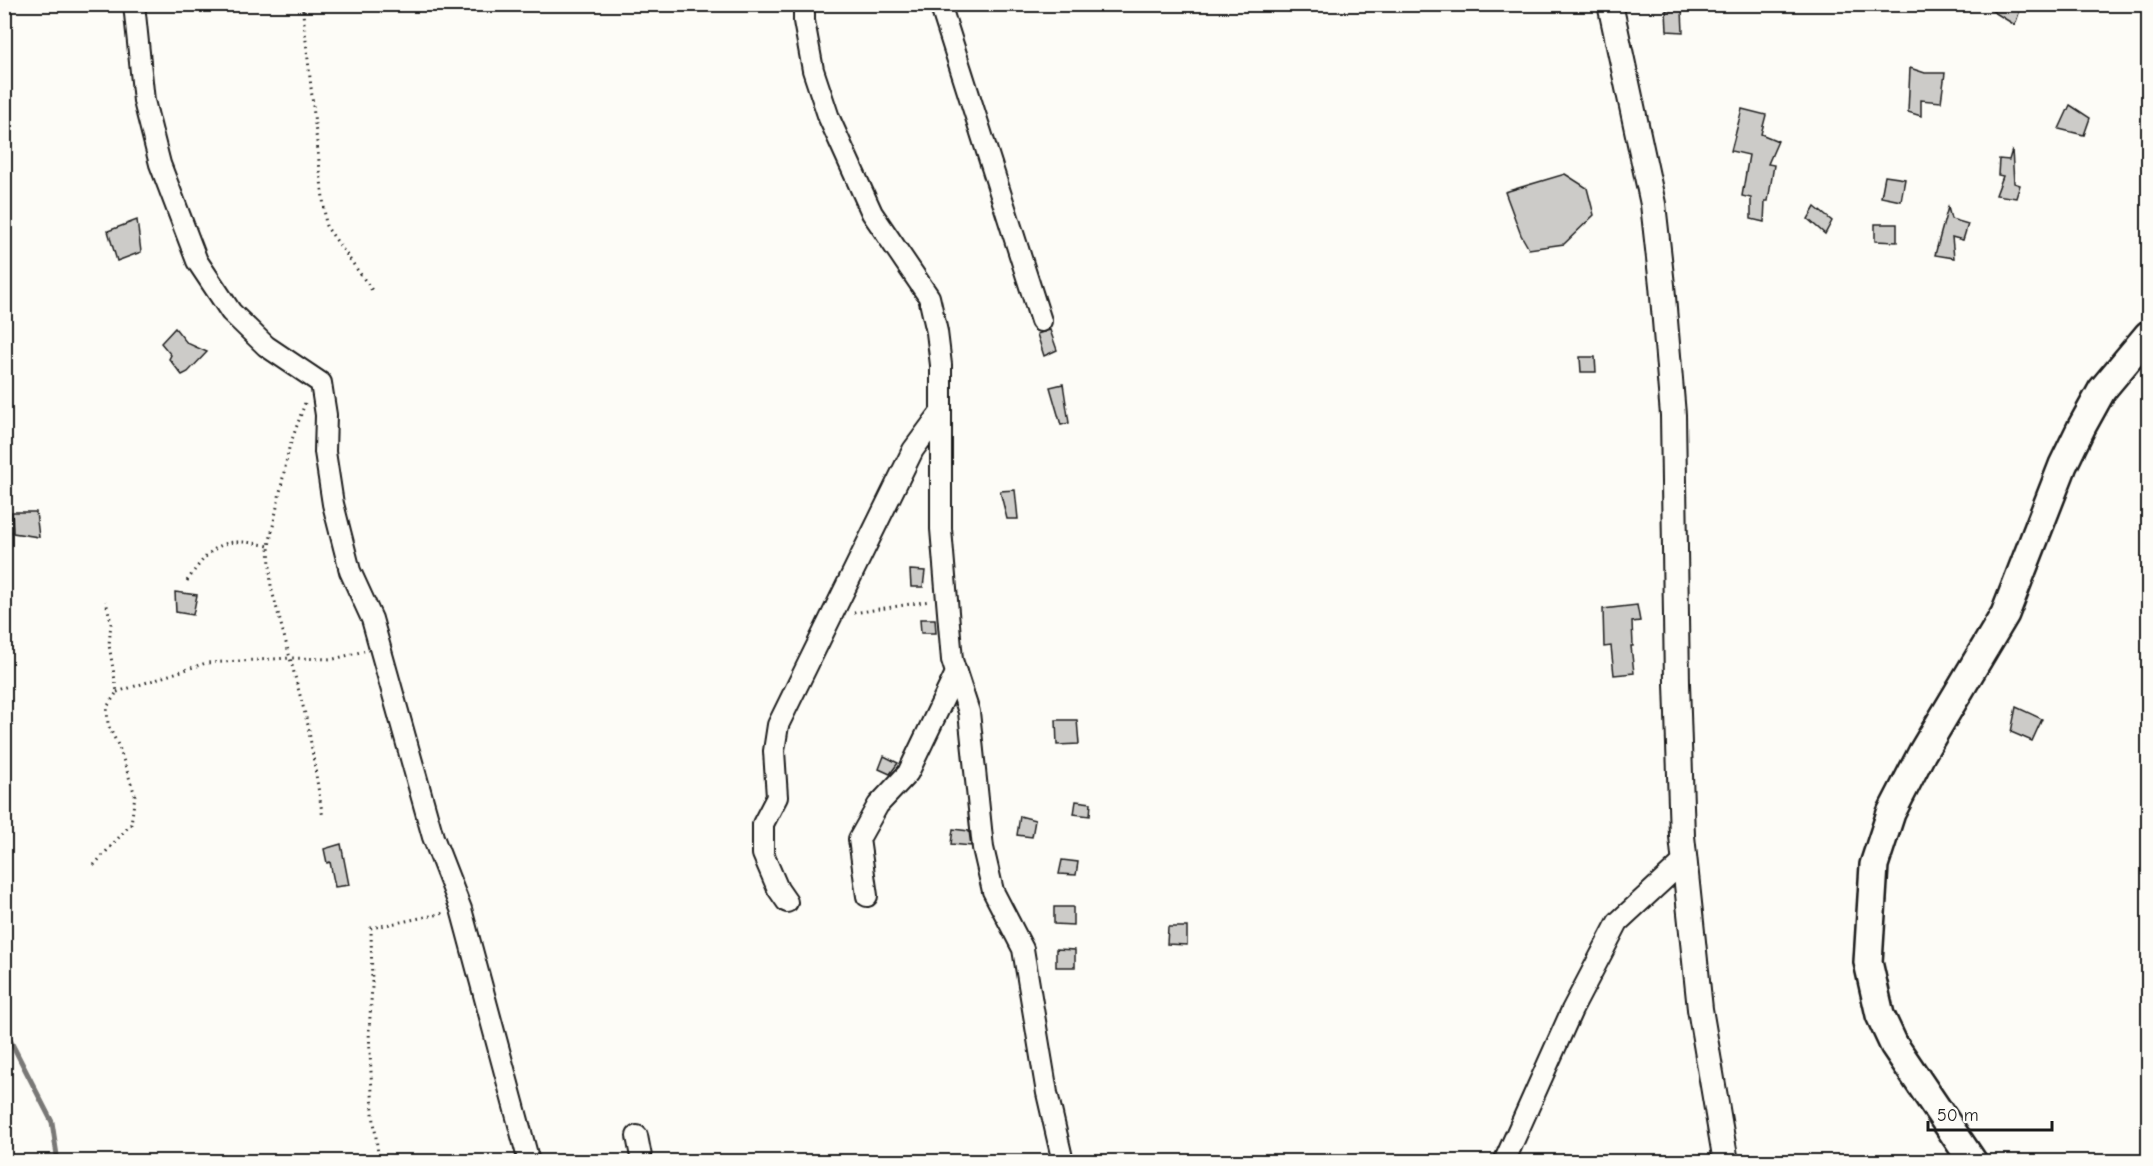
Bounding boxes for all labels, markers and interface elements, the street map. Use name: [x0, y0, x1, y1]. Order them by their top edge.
scale bar: [1928, 1094, 2052, 1132]
text: 50 m: [1937, 1105, 1979, 1126]

